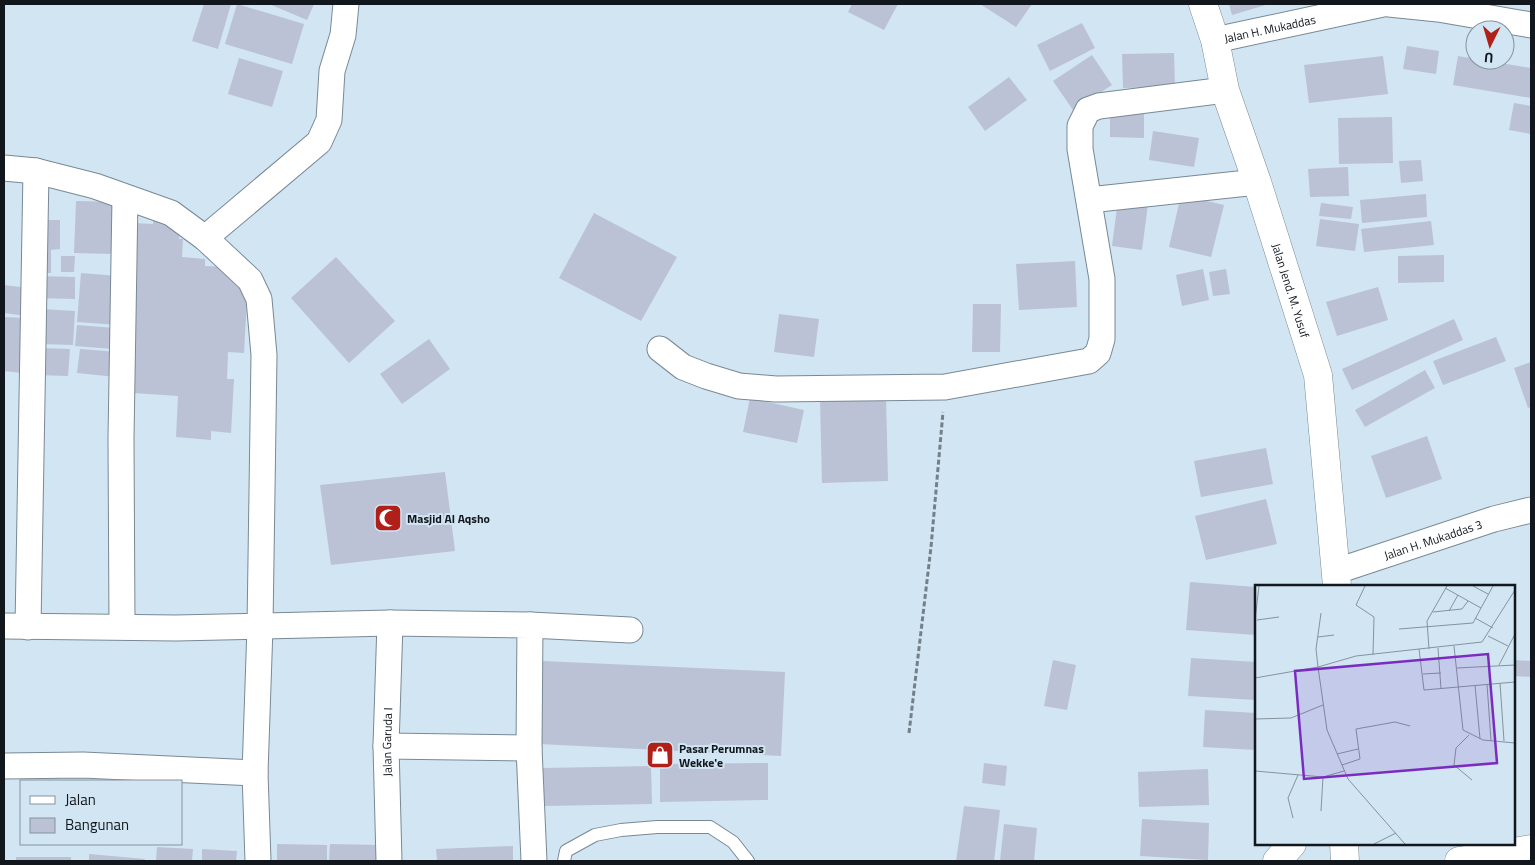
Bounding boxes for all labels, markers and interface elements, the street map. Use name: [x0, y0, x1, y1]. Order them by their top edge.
street label: Jalan H. Mukaddas: [1222, 9, 1318, 47]
north arrow: [1465, 20, 1515, 70]
text: U: [1483, 48, 1494, 69]
street label: Jalan Jend. M. Yusuf: [1267, 241, 1315, 340]
mosque icon: Masjid Al Aqsho: [373, 503, 403, 533]
place label: Masjid Al Aqsho: [407, 509, 490, 528]
street label: Jalan H. Mukaddas 3: [1381, 514, 1485, 564]
inset map: [1255, 585, 1515, 845]
street label: Jalan Garuda I: [376, 707, 397, 777]
place label: Pasar Perumnas Wekke'e: [679, 739, 764, 772]
shop icon: Pasar Perumnas Wekke'e: [645, 740, 675, 770]
legend: [20, 780, 182, 845]
text: Jalan: [65, 788, 96, 811]
text: Bangunan: [65, 813, 129, 836]

